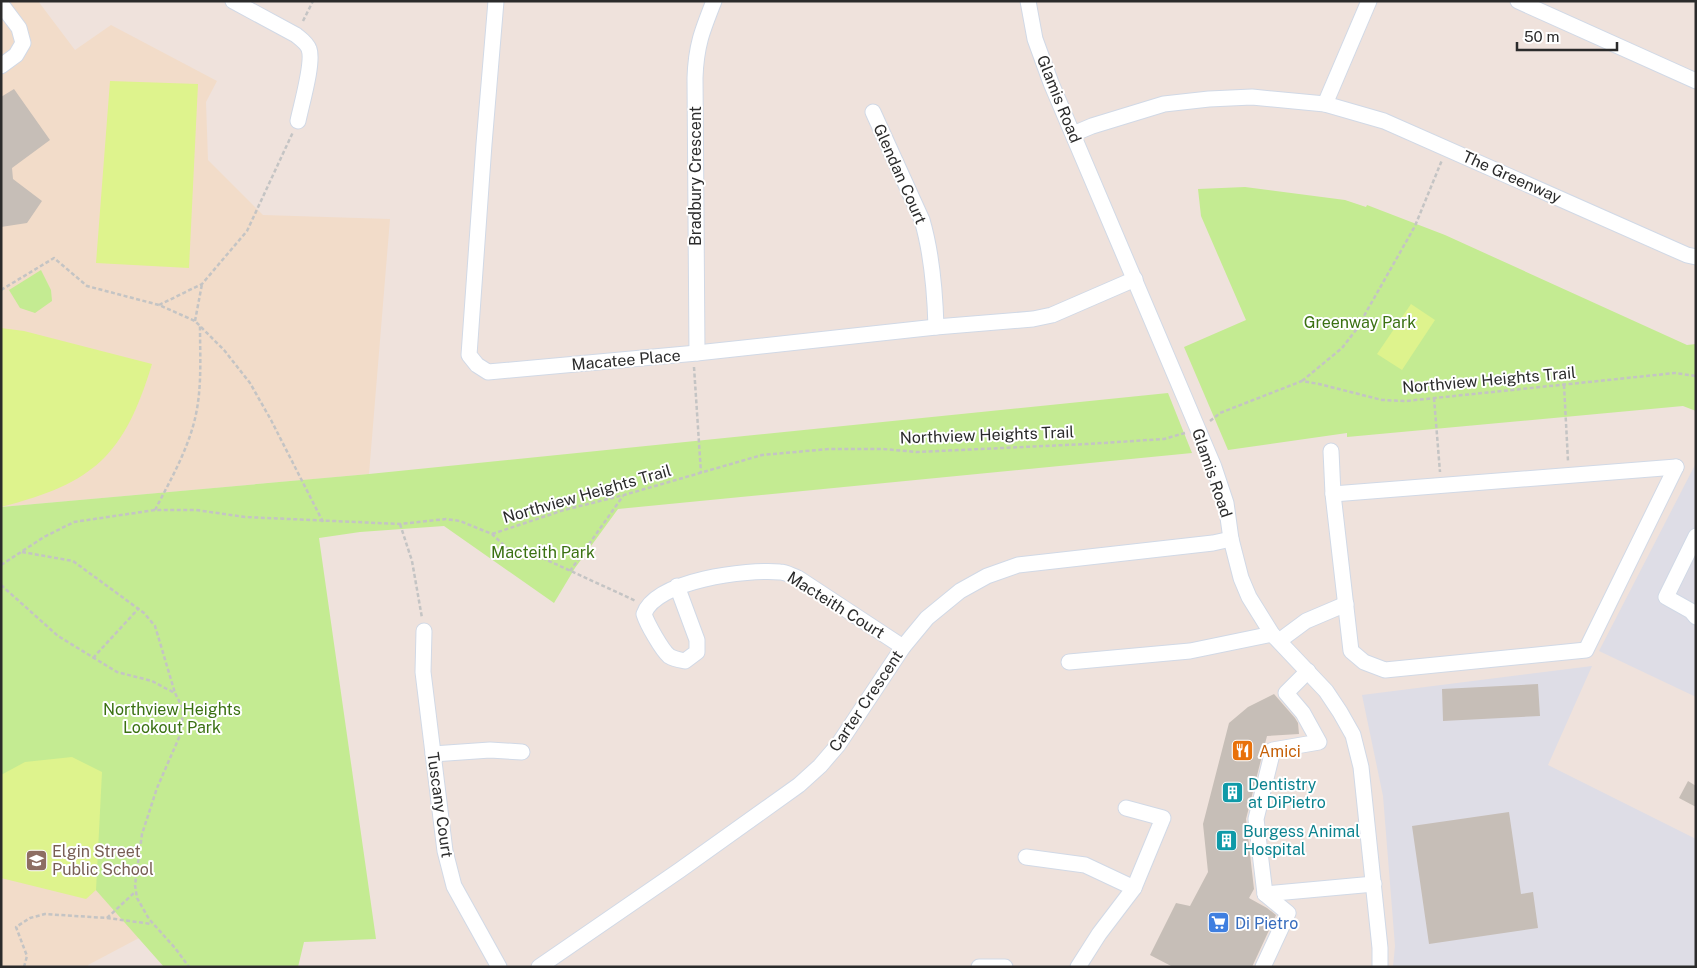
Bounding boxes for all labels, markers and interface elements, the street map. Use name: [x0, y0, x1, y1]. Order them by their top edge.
scale bar: [1517, 20, 1617, 52]
text: 50 m: [1524, 28, 1559, 45]
street label: Glamis Road: [1033, 52, 1085, 146]
street label: Bradbury Crescent: [686, 106, 705, 246]
street label: Glendan Court: [869, 121, 931, 227]
street label: The Greenway: [1460, 147, 1565, 207]
park label: Greenway Park: [1304, 313, 1416, 332]
street label: Macatee Place: [571, 346, 681, 374]
street label: Northview Heights Trail: [1401, 363, 1577, 397]
street label: Northview Heights Trail: [900, 422, 1075, 448]
street label: Glamis Road: [1188, 426, 1236, 520]
street label: Northview Heights Trail: [501, 461, 674, 527]
park label: Macteith Park: [491, 543, 595, 562]
street label: Macteith Court: [784, 567, 888, 643]
street label: Carter Crescent: [825, 647, 907, 755]
park label: Northview Heights Lookout Park: [103, 700, 241, 737]
restaurant icon: Amici: [1231, 739, 1255, 763]
place label: Amici: [1259, 742, 1301, 761]
street label: Tuscany Court: [423, 751, 457, 859]
place label: Dentistry at DiPietro: [1248, 775, 1326, 812]
building icon: Dentistry at DiPietro: [1220, 781, 1244, 805]
place label: Burgess Animal Hospital: [1243, 822, 1360, 859]
building icon: Burgess Animal Hospital: [1215, 828, 1239, 852]
place label: Elgin Street Public School: [52, 842, 154, 879]
school or university icon: Elgin Street Public School: [24, 848, 48, 872]
supermarket icon: Di Pietro: [1207, 911, 1231, 935]
place label: Di Pietro: [1235, 914, 1298, 933]

